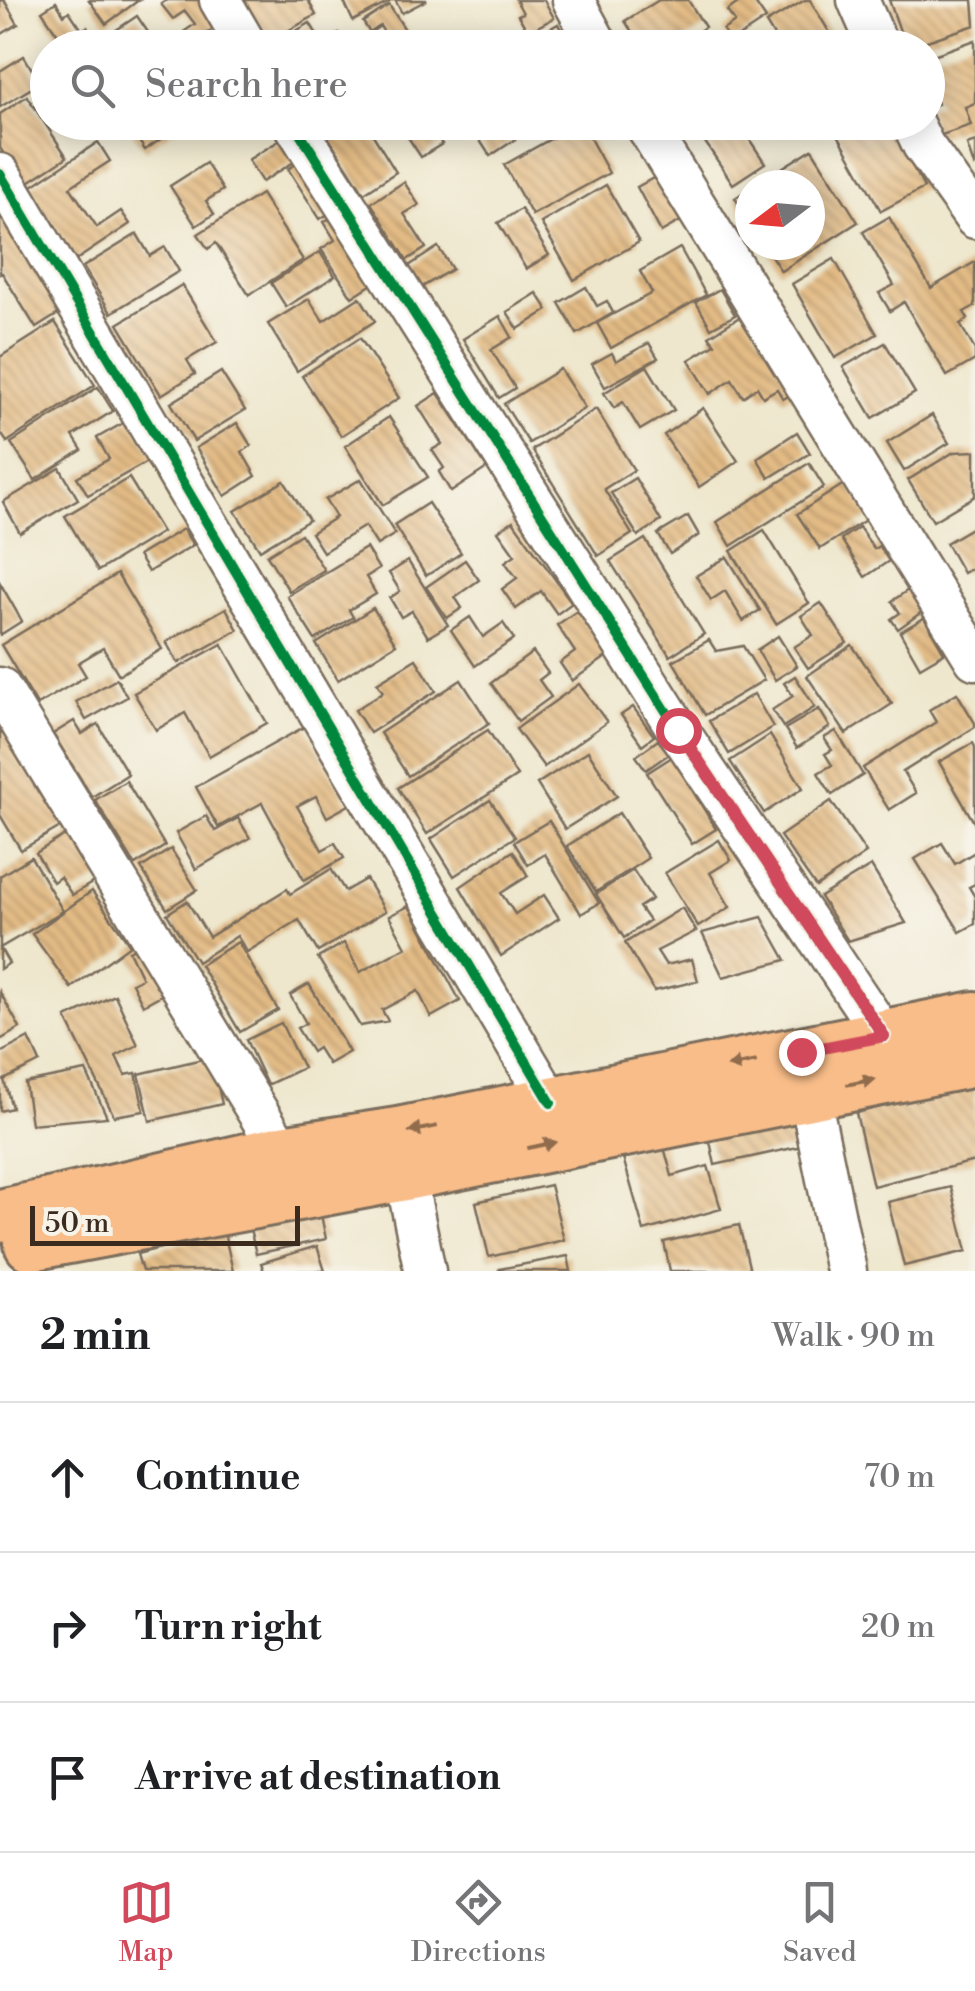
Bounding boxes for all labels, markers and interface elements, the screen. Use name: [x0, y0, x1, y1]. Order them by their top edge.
search box: [30, 30, 945, 140]
icon: search: [65, 58, 120, 113]
text: Search here: [145, 62, 348, 109]
north arrow: [735, 170, 825, 260]
route start: [656, 708, 702, 754]
route end: [779, 1030, 825, 1076]
one-way arrow: [726, 1057, 757, 1072]
one-way arrow: [846, 1074, 877, 1089]
one-way arrow: [408, 1121, 439, 1137]
one-way arrow: [527, 1137, 558, 1153]
scale bar: [30, 1201, 300, 1246]
text: 50 m: [45, 1206, 109, 1241]
text: 2 min: [40, 1310, 150, 1363]
text: Walk · 90 m: [772, 1316, 935, 1356]
icon: ahead: [40, 1450, 95, 1505]
text: Continue: [135, 1454, 300, 1501]
text: 70 m: [864, 1457, 935, 1497]
icon: right: [40, 1600, 95, 1655]
text: Turn right: [135, 1604, 321, 1651]
text: 20 m: [861, 1607, 935, 1647]
icon: arrive: [40, 1750, 95, 1805]
text: Arrive at destination: [135, 1754, 501, 1801]
tab: Map: [119, 1875, 174, 1970]
tab: Directions: [411, 1875, 546, 1970]
tab: Saved: [783, 1875, 856, 1970]

